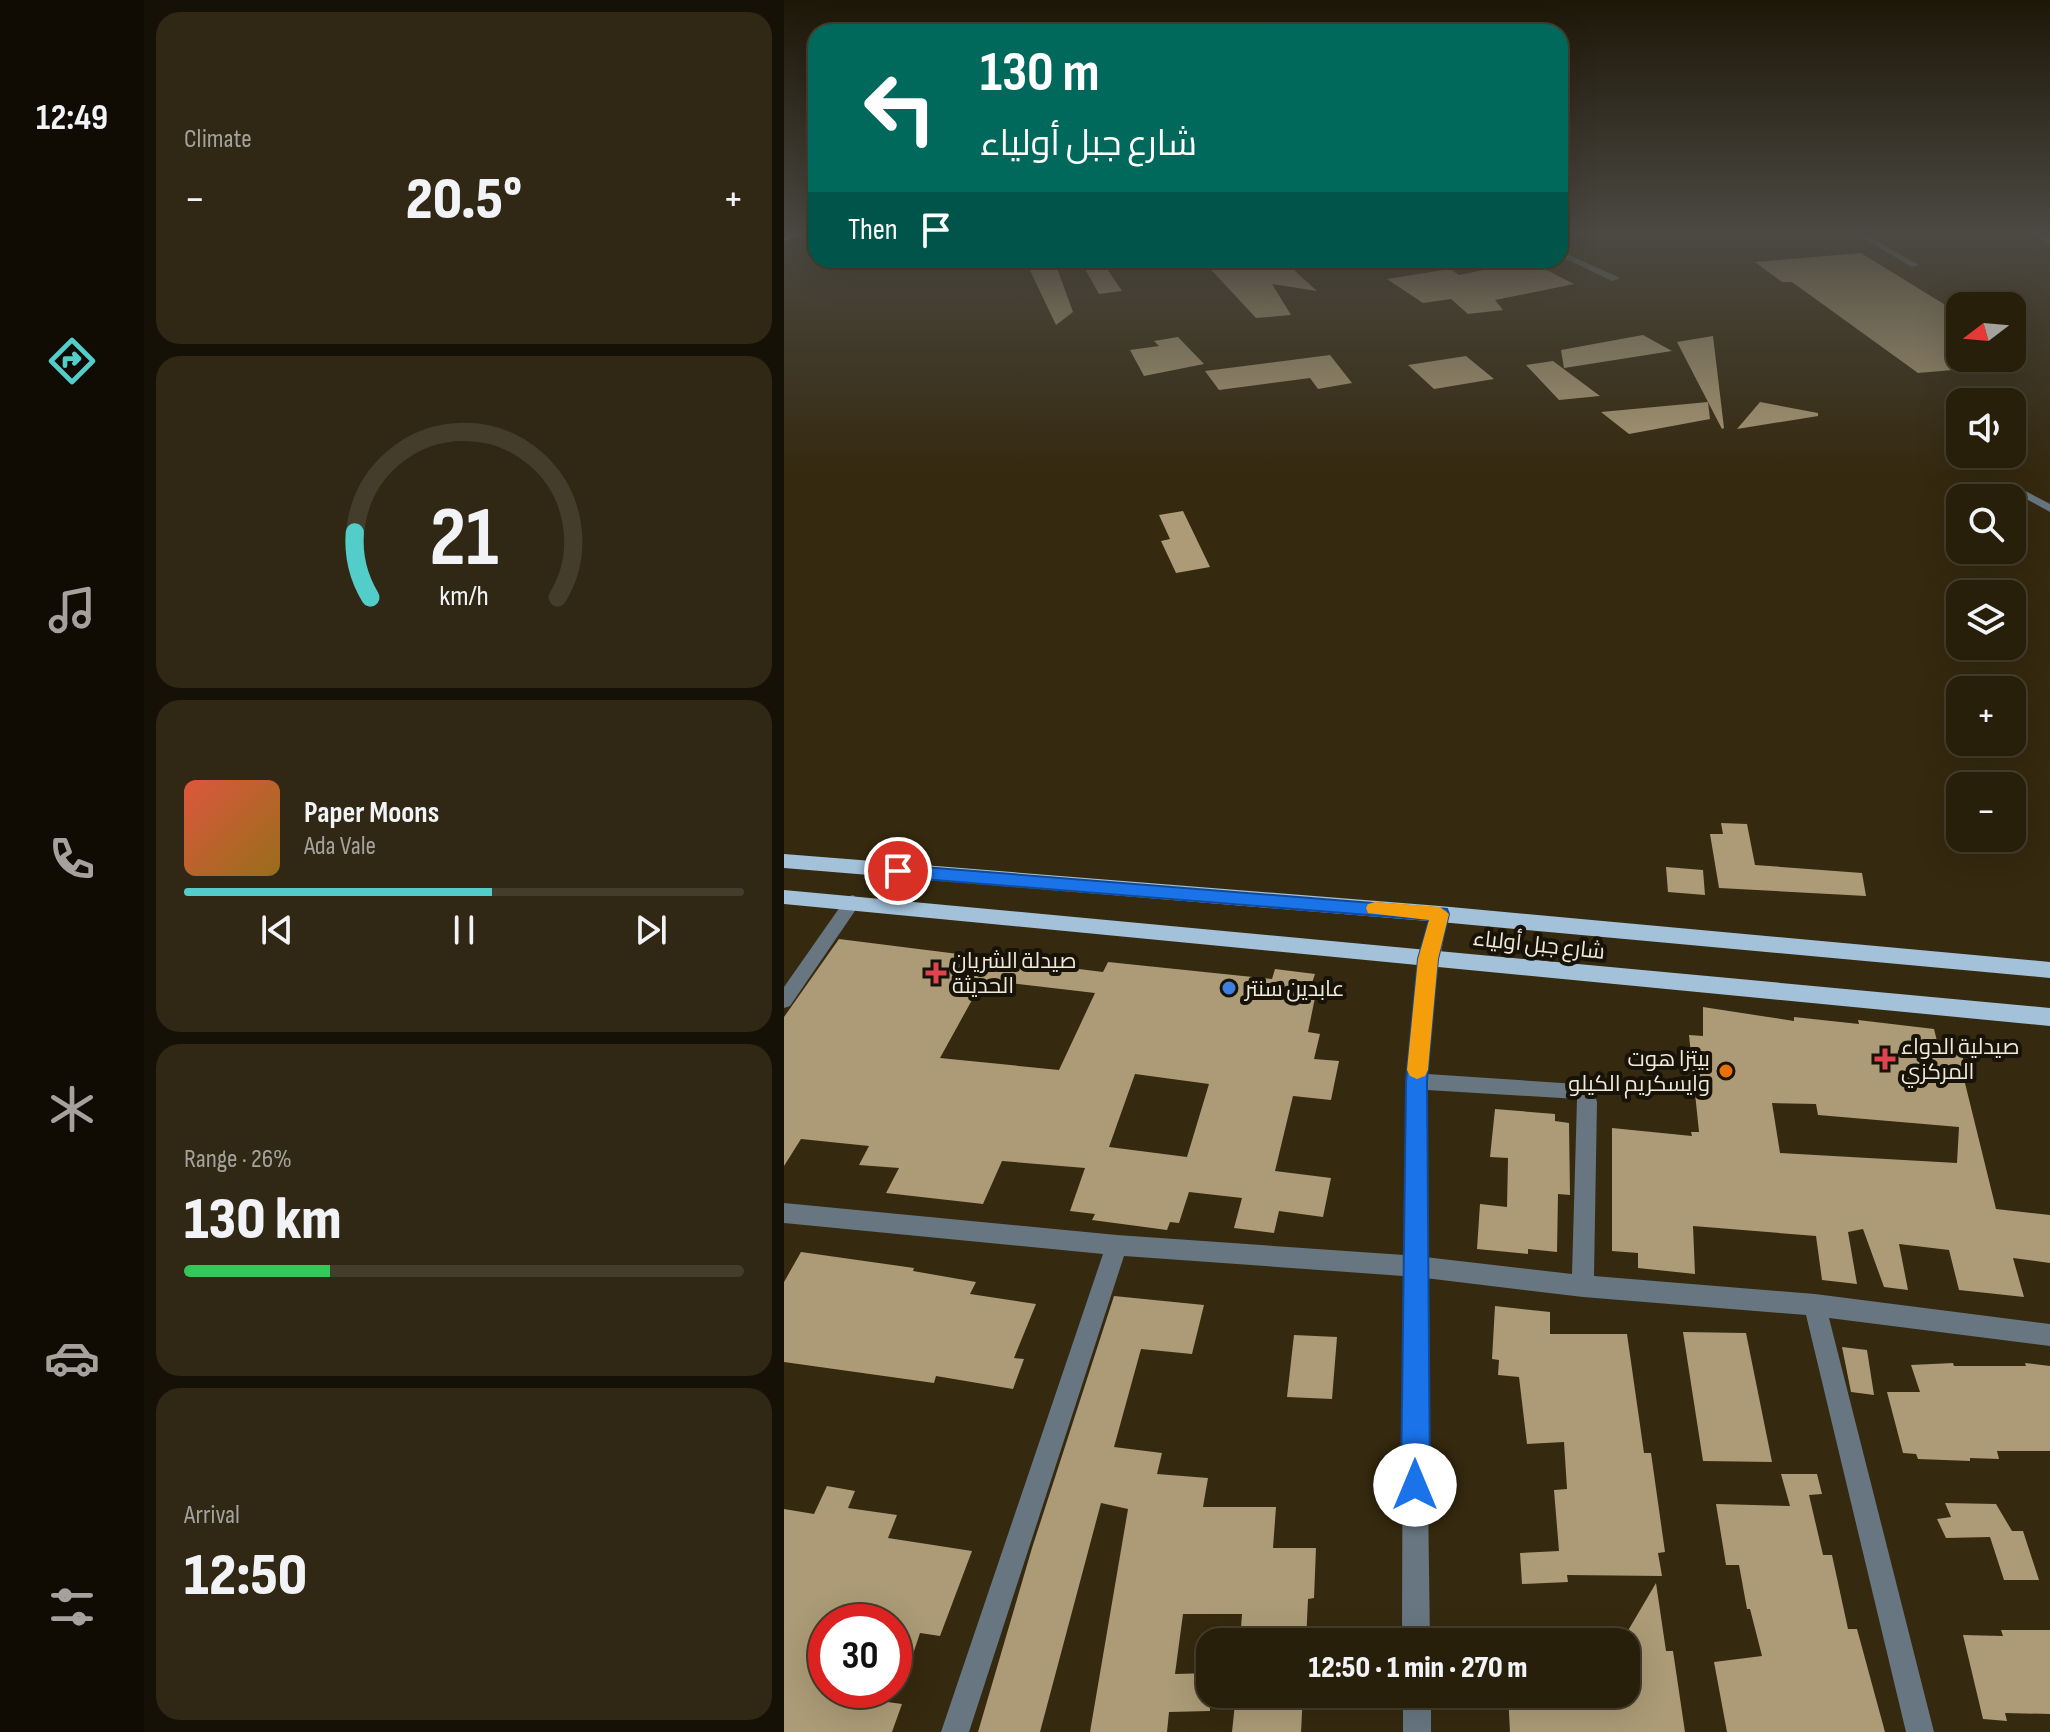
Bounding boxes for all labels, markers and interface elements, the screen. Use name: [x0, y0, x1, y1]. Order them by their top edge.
text: 130 m: [980, 40, 1100, 107]
icon: left: [848, 56, 952, 160]
text: 12:49: [36, 97, 108, 140]
text: شارع جبل أولياء: [980, 123, 1197, 166]
text: Climate: [184, 124, 252, 155]
text: 20.5°: [406, 164, 522, 236]
text: −: [184, 173, 206, 226]
text: +: [722, 173, 744, 226]
icon: arrive: [914, 208, 958, 252]
text: Then: [848, 212, 898, 248]
north arrow: [1946, 292, 2026, 372]
map controls: [1946, 292, 2026, 852]
icon: directions: [44, 333, 100, 389]
button: sound: [1946, 388, 2026, 468]
button: search: [1946, 484, 2026, 564]
text: 21: [429, 489, 499, 589]
text: km/h: [439, 579, 489, 614]
button: layers: [1946, 580, 2026, 660]
icon: music: [44, 582, 100, 638]
button: +: [1946, 676, 2026, 756]
button: −: [1946, 772, 2026, 852]
text: Paper Moons: [304, 795, 439, 831]
icon: phone: [44, 831, 100, 887]
text: Ada Vale: [304, 831, 376, 862]
pin: [864, 837, 932, 905]
icon: arrive: [876, 849, 920, 893]
icon: previous: [255, 908, 299, 952]
icon: pause: [442, 908, 486, 952]
icon: next: [629, 908, 673, 952]
street label: شارع جبل أولياء: [1472, 924, 1606, 966]
place label: صيدلة الشريان الحديثة: [952, 948, 1076, 1000]
marker: صيدلة الشريان الحديثة: [927, 964, 945, 982]
place label: عابدين سنتر: [1243, 976, 1345, 1003]
marker: عابدين سنتر: [1220, 979, 1238, 997]
place label: صيدلية الدواء المركزي: [1901, 1034, 2020, 1088]
place label: بيتزا هوت وايسكريم الكيلو: [1568, 1046, 1710, 1099]
marker: صيدلية الدواء المركزي: [1876, 1050, 1894, 1068]
marker: بيتزا هوت وايسكريم الكيلو: [1717, 1062, 1735, 1080]
icon: climate: [44, 1081, 100, 1137]
text: Range · 26%: [184, 1144, 292, 1175]
text: 130 km: [184, 1184, 342, 1256]
icon: car: [44, 1330, 100, 1386]
position arrow: [1373, 1443, 1457, 1527]
text: Arrival: [184, 1500, 240, 1531]
text: 12:50: [184, 1540, 307, 1612]
icon: filters: [44, 1579, 100, 1635]
speed limit sign: 30: [808, 1604, 912, 1708]
text: 12:50 · 1 min · 270 m: [1309, 1650, 1527, 1686]

